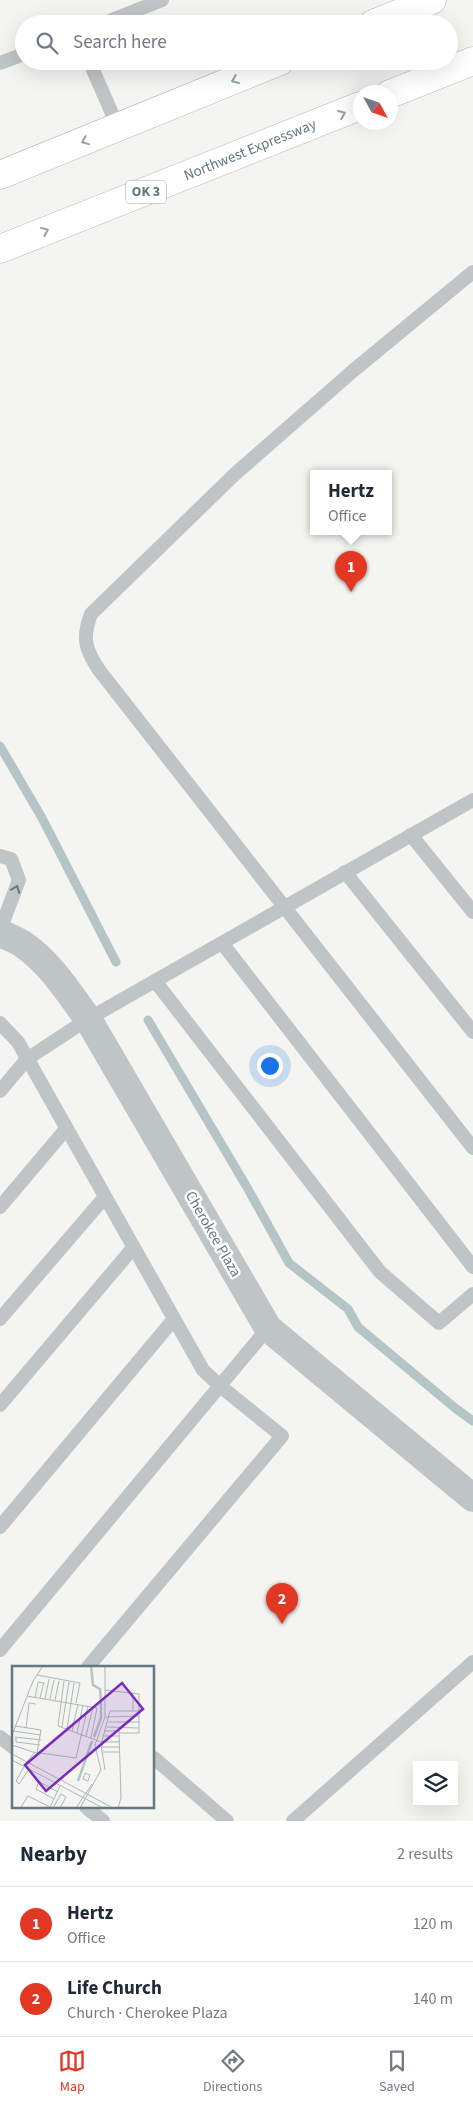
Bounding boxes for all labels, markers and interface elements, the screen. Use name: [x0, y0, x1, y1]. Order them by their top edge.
search box: [15, 15, 458, 70]
icon: search: [33, 29, 61, 57]
text: Search here: [73, 29, 167, 56]
one-way arrow: [231, 73, 240, 84]
north arrow: [353, 85, 398, 130]
one-way arrow: [338, 109, 346, 119]
street label: Northwest Expressway: [181, 114, 319, 186]
one-way arrow: [81, 134, 90, 145]
road number: OK 3: [126, 180, 166, 203]
one-way arrow: [40, 227, 49, 238]
popup: [310, 470, 392, 535]
text: Hertz: [328, 478, 374, 505]
text: Office: [328, 505, 367, 527]
pin: 1: [335, 551, 367, 592]
one-way arrow: [10, 885, 20, 894]
your location: [257, 1053, 283, 1079]
street label: Cherokee Plaza: [180, 1187, 246, 1281]
pin: 2: [266, 1583, 298, 1624]
inset map: [12, 1666, 155, 1808]
map controls: [413, 1761, 458, 1806]
button: layers: [413, 1761, 458, 1806]
text: Nearby: [20, 1839, 87, 1869]
text: 2 results: [397, 1843, 453, 1865]
text: Hertz: [67, 1900, 113, 1927]
text: 1: [32, 1913, 40, 1935]
text: 120 m: [413, 1913, 453, 1935]
text: Office: [67, 1927, 106, 1949]
text: Life Church: [67, 1975, 162, 2002]
text: 2: [32, 1988, 40, 2010]
text: 140 m: [413, 1988, 453, 2010]
text: Church · Cherokee Plaza: [67, 2002, 228, 2024]
tab: Map: [58, 2047, 86, 2097]
tab: Directions: [203, 2047, 262, 2097]
tab: Saved: [379, 2047, 415, 2097]

